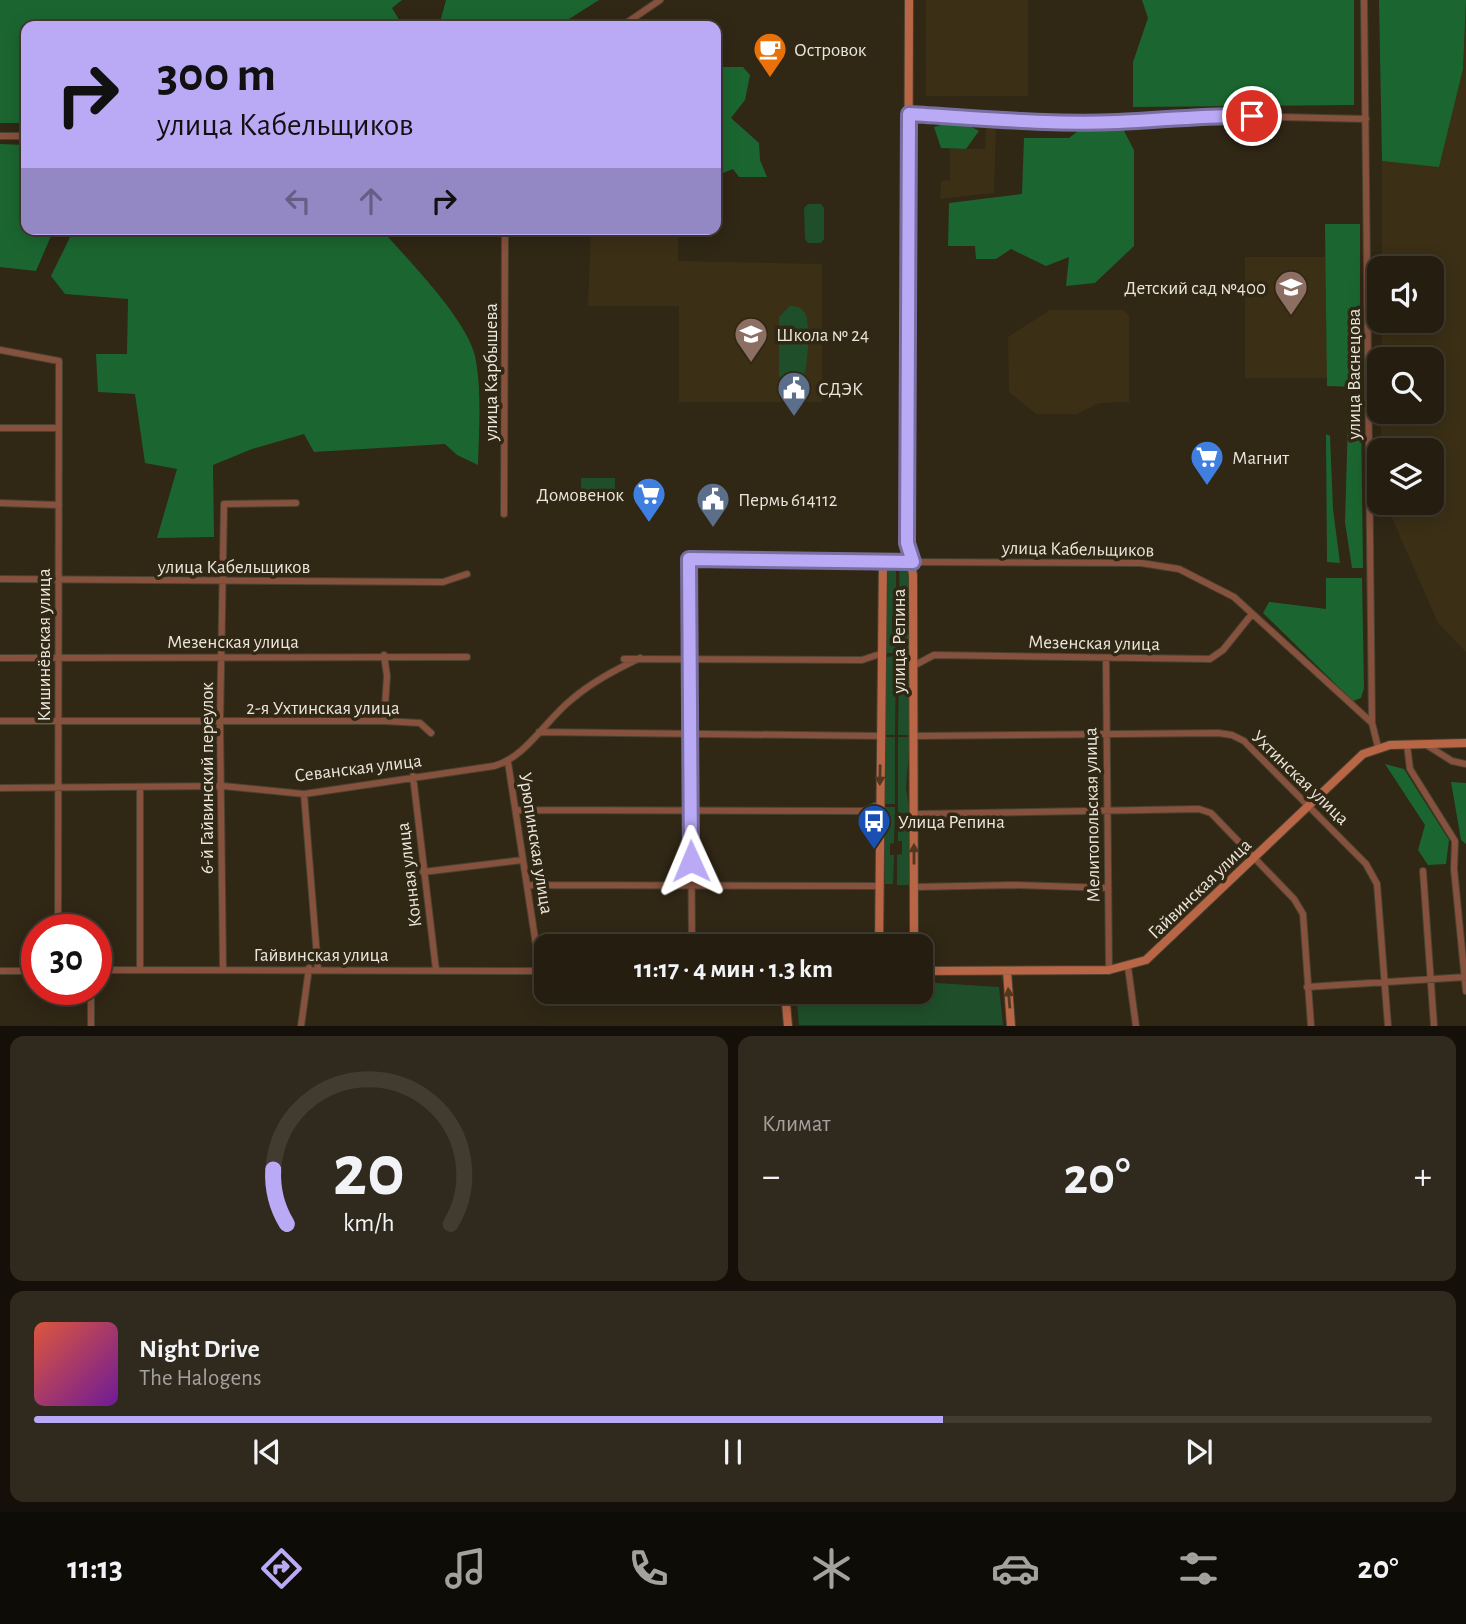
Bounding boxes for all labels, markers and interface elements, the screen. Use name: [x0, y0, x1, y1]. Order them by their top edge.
cafe icon: Островок: [751, 30, 789, 79]
place label: Островок: [794, 41, 867, 60]
icon: right: [42, 49, 133, 140]
text: 300 m: [157, 51, 276, 100]
pin: [1222, 86, 1282, 146]
icon: arrive: [1233, 97, 1271, 135]
text: улица Кабельщиков: [157, 109, 414, 141]
icon: left: [279, 182, 317, 220]
icon: ahead: [352, 182, 390, 220]
icon: right: [425, 182, 463, 220]
map controls: [1367, 256, 1444, 515]
button: sound: [1367, 256, 1444, 333]
school or university icon: Детский сад №400: [1272, 268, 1310, 317]
place label: Детский сад №400: [1124, 279, 1266, 298]
street label: улица Карбышева: [482, 303, 501, 442]
street label: улица Васнецова: [1345, 308, 1364, 440]
school or university icon: Школа № 24: [732, 315, 770, 364]
place label: Школа № 24: [776, 326, 869, 345]
button: search: [1367, 347, 1444, 424]
public building icon: СДЭК: [775, 369, 813, 418]
place label: СДЭК: [818, 380, 863, 399]
supermarket icon: Магнит: [1188, 438, 1226, 487]
button: layers: [1367, 438, 1444, 515]
place label: Магнит: [1232, 449, 1289, 468]
supermarket icon: Домовенок: [630, 475, 668, 524]
public building icon: Пермь 614112: [694, 480, 732, 529]
place label: Домовенок: [537, 486, 624, 505]
place label: Пермь 614112: [738, 491, 838, 510]
street label: улица Кабельщиков: [1001, 539, 1155, 560]
street label: улица Кабельщиков: [157, 558, 310, 577]
street label: Кишинёвская улица: [35, 568, 54, 722]
street label: улица Репина: [890, 588, 909, 694]
street label: Мезенская улица: [167, 633, 299, 652]
street label: Мезенская улица: [1028, 633, 1160, 654]
street label: 6-й Гайвинский переулок: [198, 682, 217, 874]
street label: 2-я Ухтинская улица: [246, 699, 400, 718]
street label: Мелитопольская улица: [1081, 727, 1104, 903]
street label: Ухтинская улица: [1248, 727, 1352, 829]
street label: Севанская улица: [293, 751, 423, 786]
one-way arrow: [874, 764, 886, 786]
street label: Урюпинская улица: [515, 771, 556, 916]
bus stop icon: Улица Репина: [855, 802, 893, 851]
place label: Улица Репина: [898, 813, 1005, 832]
street label: Конная улица: [394, 821, 425, 928]
position arrow: [654, 824, 728, 898]
street label: Гайвинская улица: [1145, 835, 1255, 943]
one-way arrow: [908, 843, 920, 865]
speed limit sign: 30: [21, 914, 112, 1005]
street label: Гайвинская улица: [253, 946, 389, 965]
text: 11:17 · 4 мин · 1.3 km: [634, 956, 833, 982]
one-way arrow: [1003, 987, 1014, 1009]
text: Климат: [762, 1113, 831, 1136]
text: 20: [333, 1137, 405, 1210]
text: 20°: [1064, 1151, 1130, 1203]
text: −: [762, 1158, 780, 1196]
text: +: [1414, 1158, 1432, 1196]
text: km/h: [343, 1211, 395, 1236]
text: Night Drive: [139, 1336, 260, 1362]
text: The Halogens: [139, 1367, 261, 1390]
icon: previous: [248, 1433, 286, 1471]
icon: pause: [714, 1433, 752, 1471]
icon: next: [1180, 1433, 1218, 1471]
icon: directions: [257, 1544, 306, 1593]
icon: music: [441, 1544, 490, 1593]
icon: phone: [624, 1544, 673, 1593]
icon: climate: [807, 1544, 856, 1593]
icon: car: [991, 1544, 1040, 1593]
icon: filters: [1174, 1544, 1223, 1593]
text: 11:13: [67, 1552, 123, 1584]
text: 20°: [1358, 1552, 1399, 1584]

